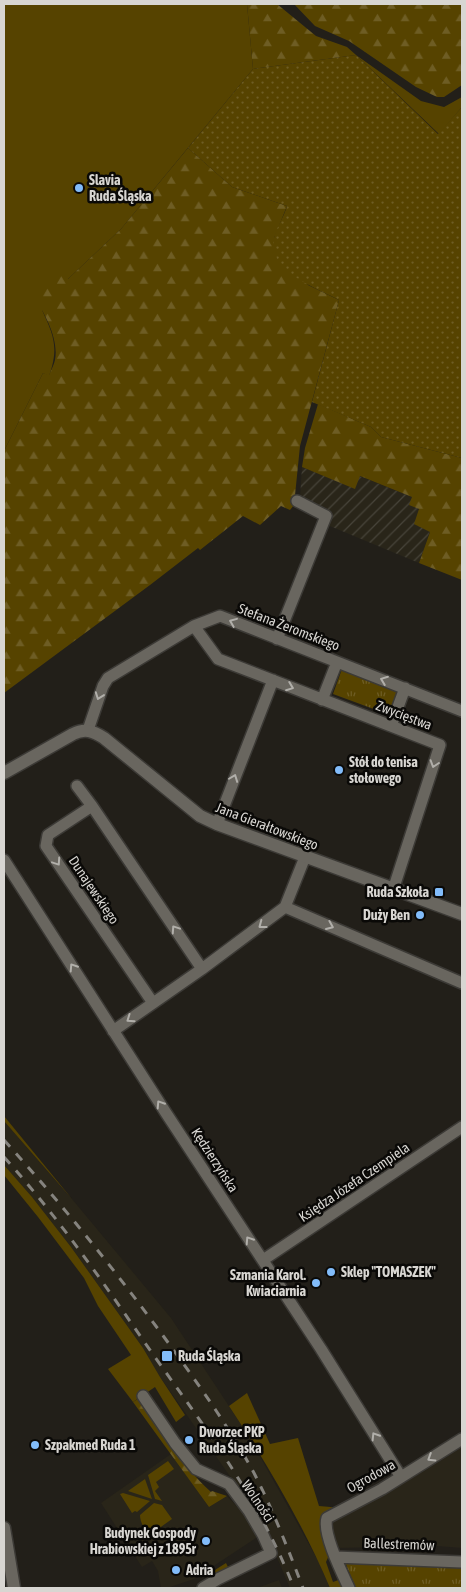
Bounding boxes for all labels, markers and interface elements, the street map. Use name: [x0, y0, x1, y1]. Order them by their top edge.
place label: Slavia Ruda Śląska: [89, 172, 152, 204]
marker: Slavia Ruda Śląska: [73, 182, 85, 194]
street label: Stefana Żeromskiego: [236, 600, 342, 654]
one-way arrow: [229, 617, 237, 627]
one-way arrow: [380, 676, 389, 687]
one-way arrow: [286, 681, 294, 691]
one-way arrow: [95, 692, 105, 700]
street label: Zwycięstwa: [374, 697, 434, 733]
place label: Stół do tenisa stołowego: [349, 754, 418, 786]
one-way arrow: [429, 759, 439, 768]
marker: Stół do tenisa stołowego: [333, 764, 345, 776]
one-way arrow: [229, 775, 239, 783]
street label: Jana Gierałtowskiego: [213, 799, 321, 853]
street label: Dunajewskiego: [65, 853, 123, 927]
one-way arrow: [51, 856, 60, 866]
place label: Ruda Szkoła: [367, 884, 429, 900]
marker: Ruda Szkoła: [433, 886, 445, 898]
place label: Duży Ben: [363, 907, 410, 923]
marker: Duży Ben: [414, 909, 426, 921]
one-way arrow: [259, 919, 268, 927]
one-way arrow: [325, 920, 334, 931]
one-way arrow: [171, 925, 181, 934]
one-way arrow: [69, 964, 79, 973]
one-way arrow: [126, 1013, 135, 1022]
one-way arrow: [157, 1101, 166, 1110]
street label: Kędzierzyńska: [188, 1125, 242, 1195]
street label: Księdza Józefa Czempiela: [296, 1139, 412, 1225]
one-way arrow: [246, 1236, 256, 1245]
place label: Sklep "TOMASZEK": [341, 1264, 436, 1280]
marker: Sklep "TOMASZEK": [325, 1266, 337, 1278]
place label: Szmania Karol. Kwiaciarnia: [230, 1267, 307, 1299]
marker: Szmania Karol. Kwiaciarnia: [310, 1277, 322, 1289]
place label: Ruda Śląska: [178, 1347, 241, 1364]
marker: Ruda Śląska: [160, 1349, 174, 1363]
place label: Dworzec PKP Ruda Śląska: [199, 1424, 265, 1456]
one-way arrow: [371, 1432, 381, 1441]
marker: Dworzec PKP Ruda Śląska: [183, 1434, 195, 1446]
place label: Szpakmed Ruda 1: [45, 1437, 136, 1453]
marker: Szpakmed Ruda 1: [29, 1439, 41, 1451]
one-way arrow: [428, 1452, 437, 1461]
street label: Ogrodowa: [344, 1456, 398, 1496]
street label: Wolności: [238, 1477, 278, 1525]
place label: Budynek Gospody Hrabiowskiej z 1895r: [90, 1525, 197, 1557]
marker: Budynek Gospody Hrabiowskiej z 1895r: [200, 1535, 212, 1547]
street label: Ballestremów: [363, 1535, 435, 1553]
place label: Adria: [185, 1562, 214, 1578]
marker: Adria: [170, 1564, 182, 1576]

